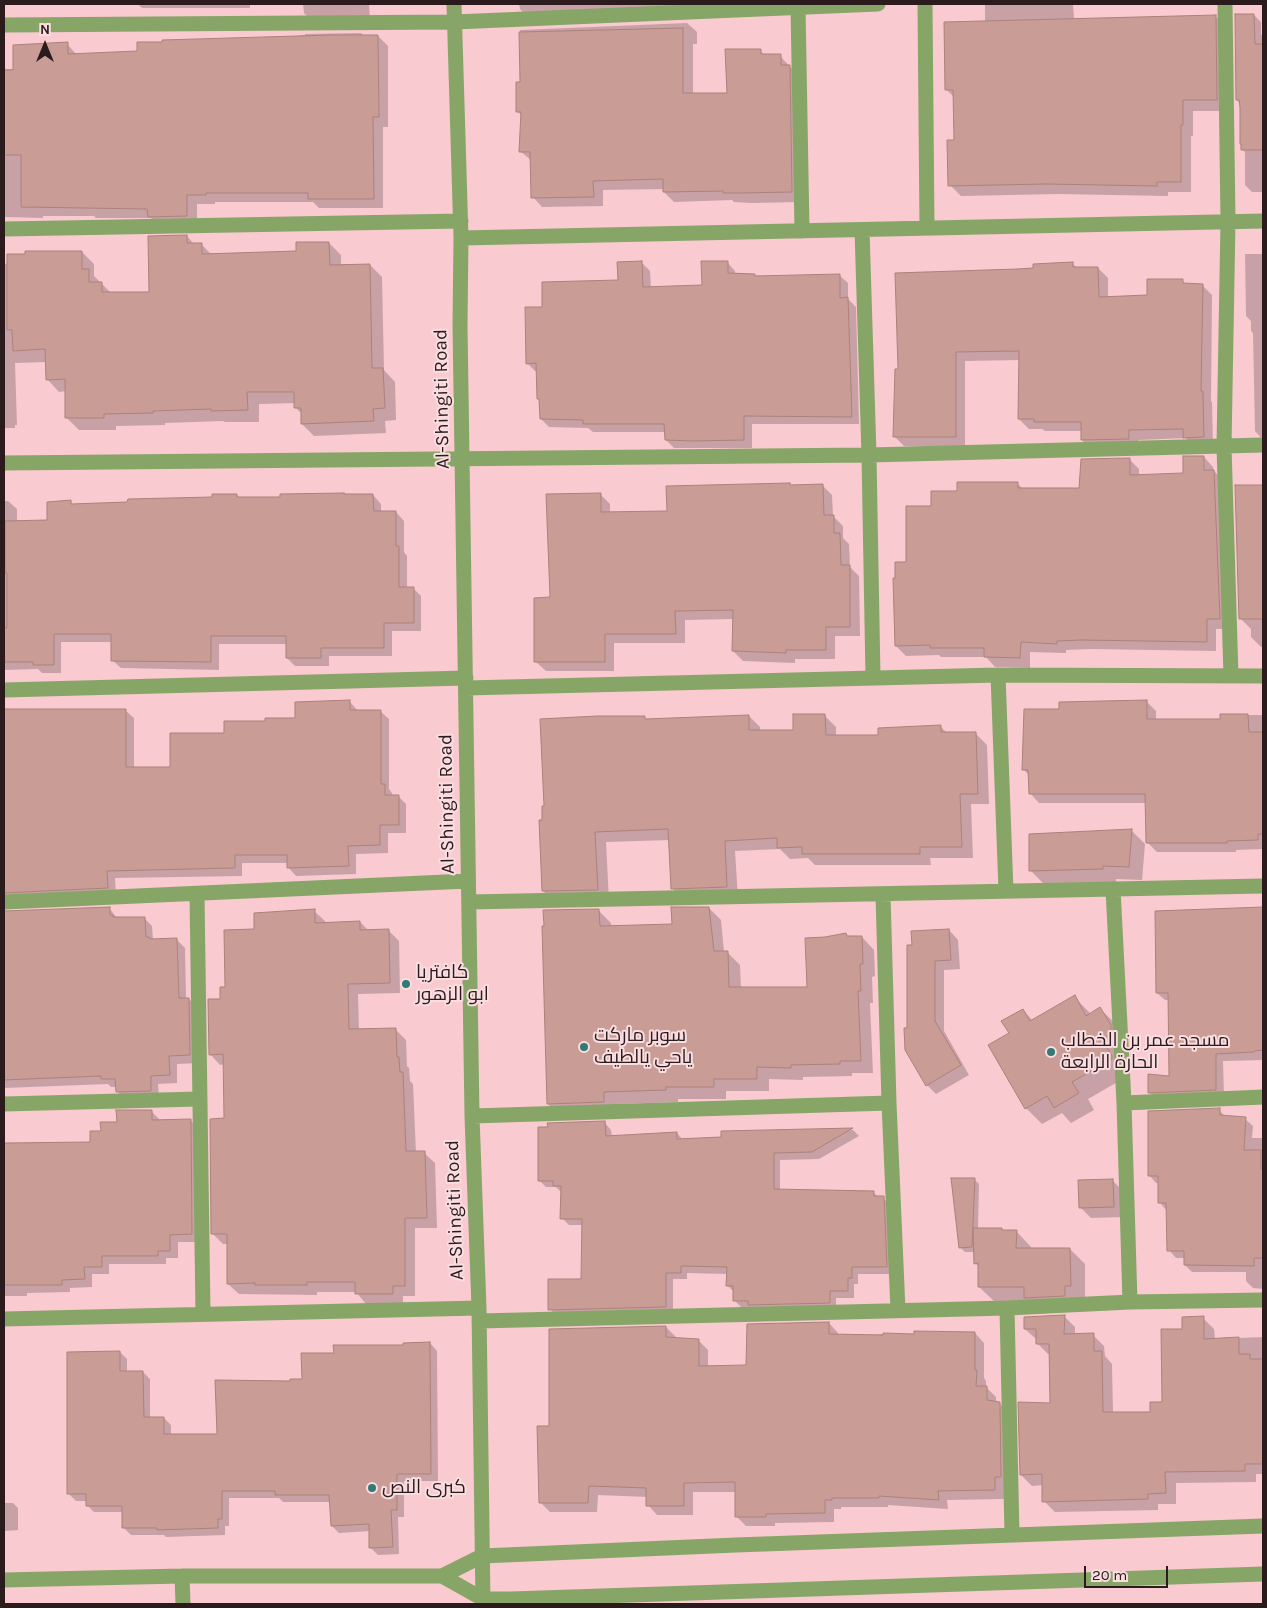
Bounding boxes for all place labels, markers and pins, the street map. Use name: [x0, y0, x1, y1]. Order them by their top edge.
place label: كافتريا ابو الزهور: [416, 962, 489, 1006]
marker: كافتريا ابو الزهور: [400, 978, 412, 990]
place label: سوبر ماركت ياحي يالطيف: [594, 1025, 692, 1069]
place label: مسجد عمر بن الخطاب الحارة الرابعة: [1061, 1030, 1229, 1074]
marker: سوبر ماركت ياحي يالطيف: [578, 1041, 590, 1053]
marker: مسجد عمر بن الخطاب الحارة الرابعة: [1045, 1046, 1057, 1058]
place label: كبرى النص: [382, 1477, 466, 1499]
marker: كبرى النص: [366, 1482, 378, 1494]

